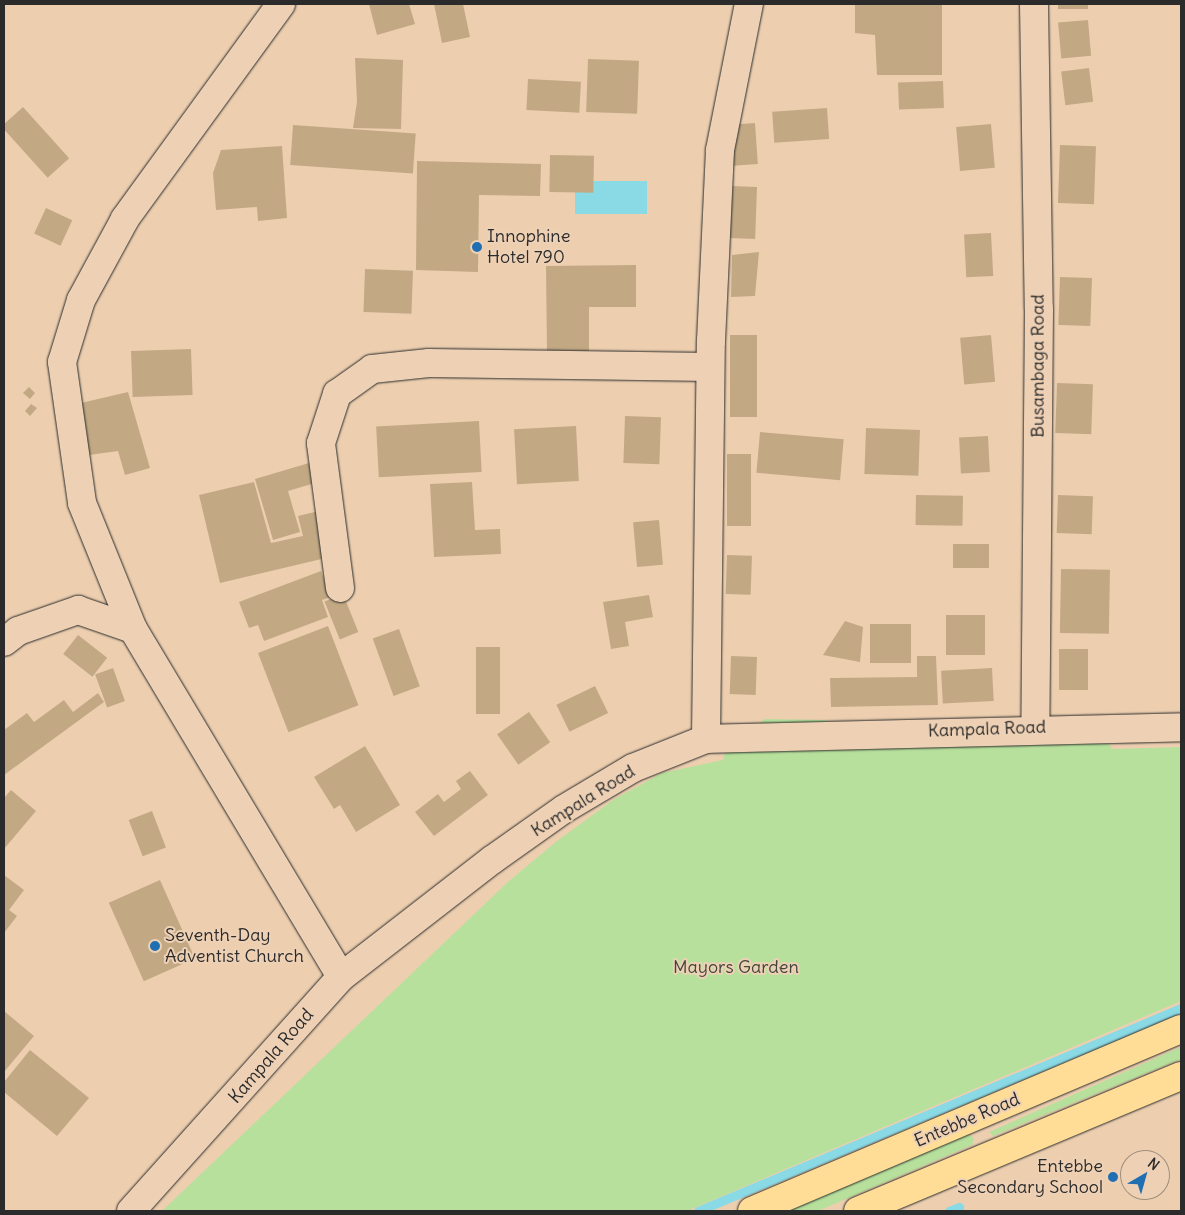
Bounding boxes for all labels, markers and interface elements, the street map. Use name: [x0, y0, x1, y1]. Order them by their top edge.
place label: Innophine Hotel 790: [487, 226, 570, 268]
marker: Innophine Hotel 790: [471, 241, 483, 253]
street label: Busambaga Road: [1027, 294, 1049, 438]
street label: Kampala Road: [927, 716, 1047, 742]
street label: Kampala Road: [527, 760, 639, 842]
place label: Seventh-Day Adventist Church: [165, 925, 304, 968]
marker: Seventh-Day Adventist Church: [149, 940, 161, 952]
park label: Mayors Garden: [673, 956, 799, 978]
street label: Kampala Road: [224, 1004, 318, 1108]
street label: Entebbe Road: [911, 1088, 1023, 1152]
north arrow: [1120, 1150, 1170, 1200]
text: N: [1144, 1154, 1163, 1174]
place label: Entebbe Secondary School: [957, 1156, 1103, 1198]
marker: Entebbe Secondary School: [1107, 1171, 1119, 1183]

